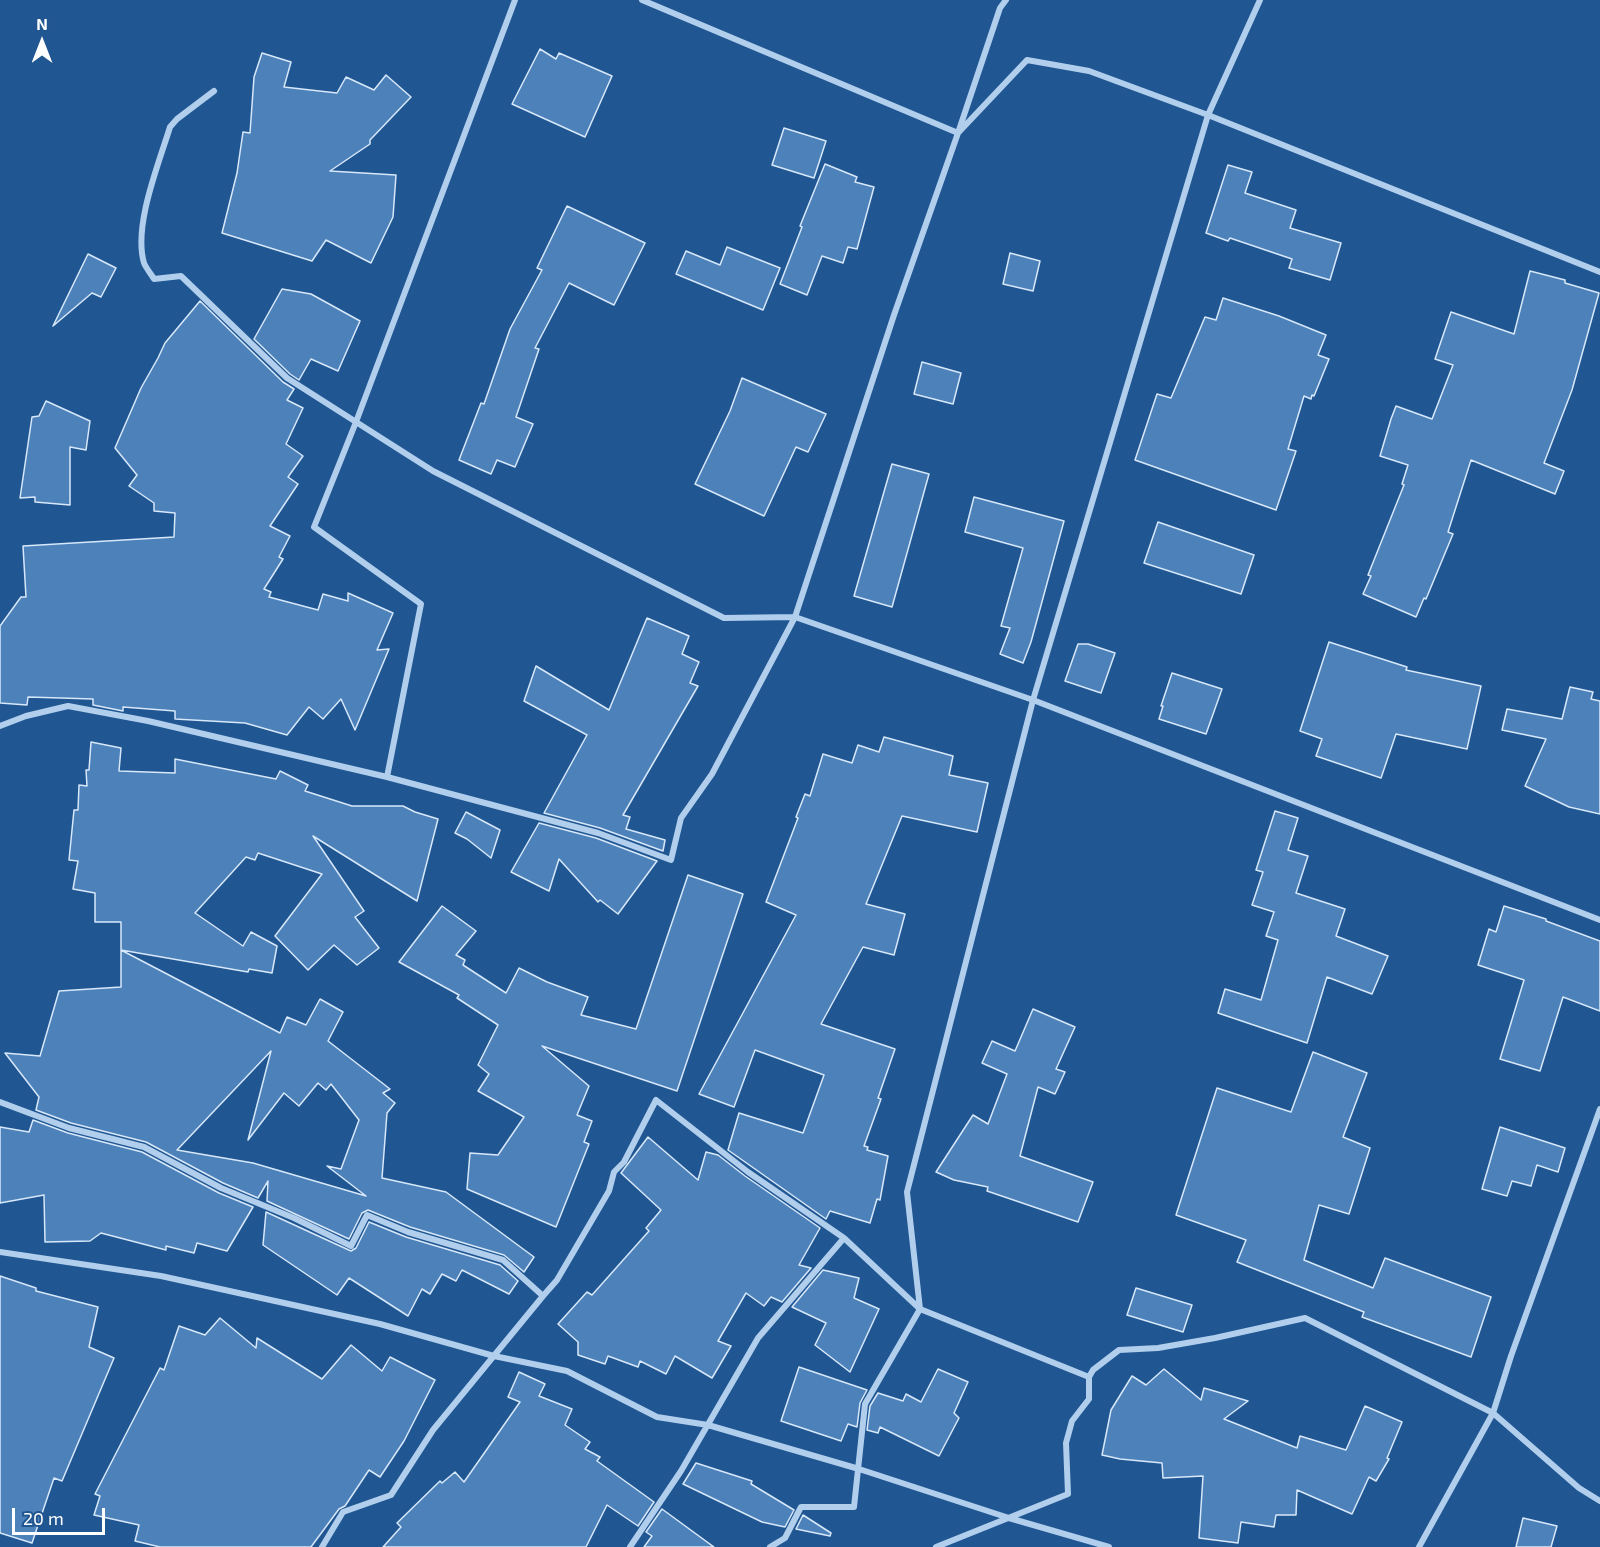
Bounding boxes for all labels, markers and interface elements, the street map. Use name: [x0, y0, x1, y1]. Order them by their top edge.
north arrow: [12, 12, 72, 72]
text: N: [36, 14, 48, 33]
scale bar: [15, 1496, 108, 1534]
text: 20 m: [23, 1507, 64, 1529]

